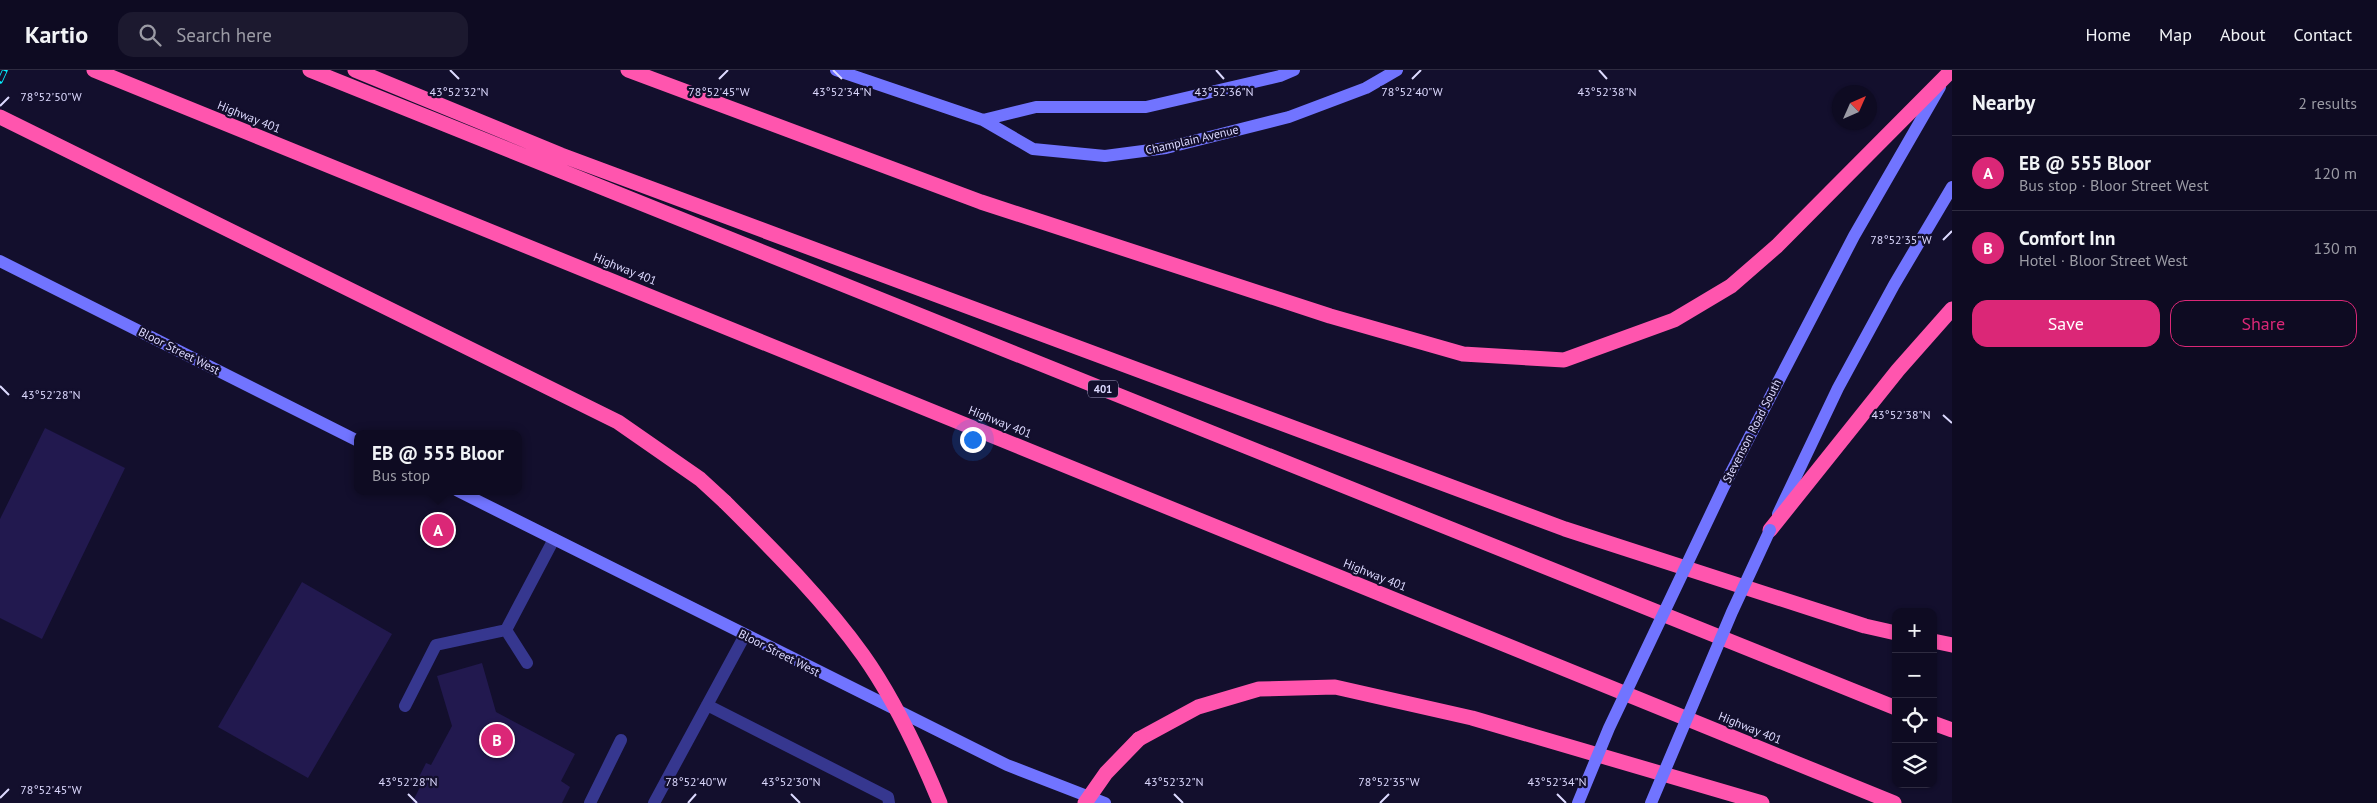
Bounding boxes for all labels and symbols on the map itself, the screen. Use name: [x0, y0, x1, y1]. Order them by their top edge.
text: 43°52'32"N: [429, 84, 489, 99]
text: 78°52'45"W: [688, 84, 750, 99]
text: 43°52'34"N: [812, 84, 872, 99]
text: 43°52'36"N: [1194, 84, 1254, 99]
text: 78°52'40"W: [1381, 84, 1443, 99]
text: 43°52'38"N: [1577, 84, 1637, 99]
north arrow: [1832, 85, 1877, 130]
text: 78°52'50"W: [20, 89, 82, 104]
street label: Highway 401: [215, 97, 283, 136]
street label: Champlain Avenue: [1144, 122, 1240, 158]
text: 78°52'35"W: [1870, 232, 1932, 247]
street label: Highway 401: [591, 249, 659, 288]
street label: Bloor Street West: [136, 324, 222, 377]
street label: Stevenson Road South: [1719, 376, 1784, 485]
road number: 401: [1088, 380, 1118, 398]
text: 43°52'28"N: [21, 387, 81, 402]
street label: Highway 401: [966, 402, 1034, 441]
text: 43°52'38"N: [1871, 407, 1931, 422]
your location: [960, 427, 986, 453]
pin: A: [422, 511, 454, 549]
street label: Highway 401: [1341, 555, 1409, 594]
street label: Bloor Street West: [736, 626, 822, 679]
street label: Highway 401: [1716, 708, 1784, 747]
pin: B: [481, 721, 513, 759]
text: 43°52'28"N: [378, 774, 438, 789]
text: 78°52'40"W: [665, 774, 727, 789]
text: 43°52'30"N: [761, 774, 821, 789]
text: 43°52'32"N: [1144, 774, 1204, 789]
text: 78°52'35"W: [1358, 774, 1420, 789]
text: 43°52'34"N: [1527, 774, 1587, 789]
text: 78°52'45"W: [20, 782, 82, 797]

